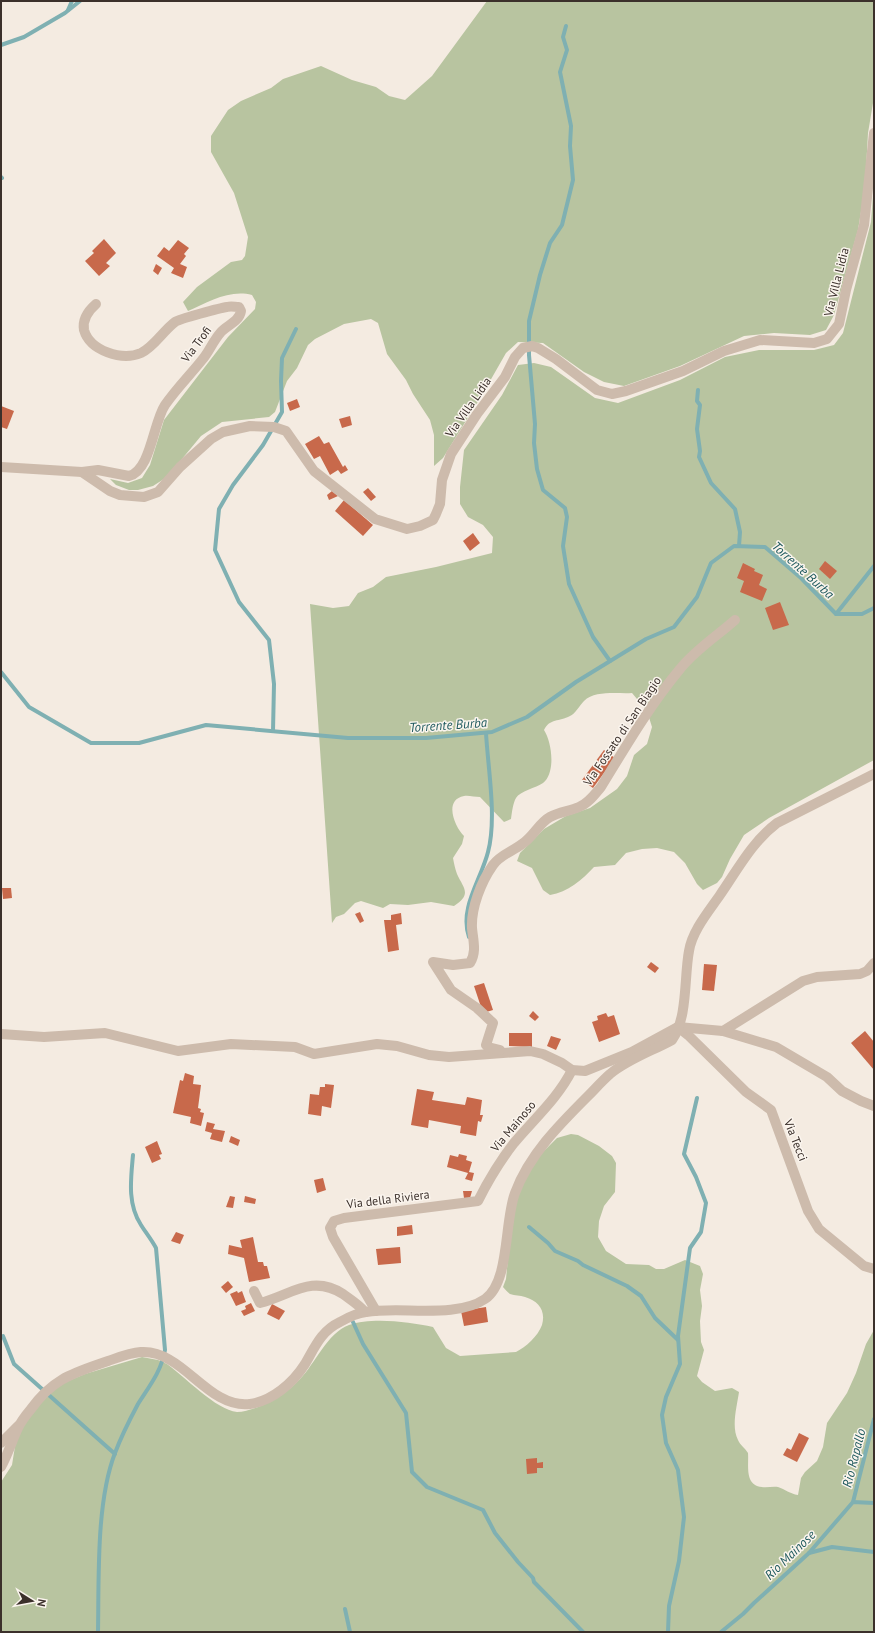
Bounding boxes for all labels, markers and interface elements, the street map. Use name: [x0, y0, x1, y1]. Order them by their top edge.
street label: Via Villa Lidia: [820, 246, 852, 319]
street label: Via Trofi: [177, 323, 214, 366]
street label: Via Villa Lidia: [441, 374, 494, 441]
water label: Torrente Burba: [768, 538, 838, 603]
street label: Via Fossato di San Biagio: [579, 673, 664, 789]
water label: Torrente Burba: [408, 714, 488, 736]
street label: Via Mainoso: [487, 1097, 539, 1155]
street label: Via Tecci: [780, 1116, 811, 1163]
street label: Via della Riviera: [345, 1186, 430, 1212]
water label: Rio Rapallo: [838, 1426, 870, 1489]
water label: Rio Mainose: [761, 1526, 819, 1584]
north arrow: [12, 1581, 52, 1621]
text: N: [34, 1598, 49, 1608]

